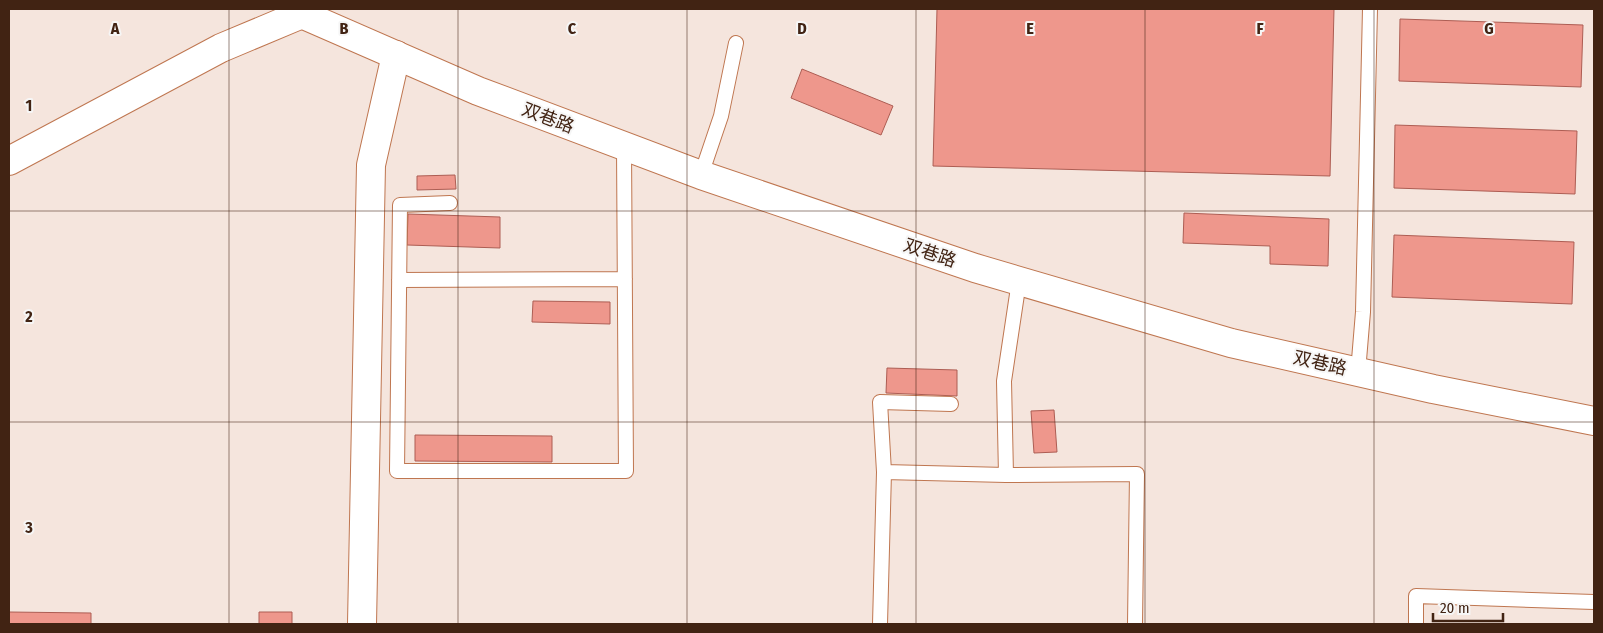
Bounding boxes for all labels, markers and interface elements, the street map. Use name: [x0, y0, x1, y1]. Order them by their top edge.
text: A: [110, 19, 120, 38]
text: B: [340, 19, 349, 38]
text: C: [568, 19, 577, 38]
text: D: [797, 19, 807, 38]
text: E: [1026, 19, 1034, 38]
text: F: [1256, 19, 1264, 38]
text: G: [1484, 19, 1494, 38]
text: 1: [26, 96, 32, 115]
street label: 双巷路: [519, 98, 577, 138]
street label: 双巷路: [901, 234, 959, 272]
text: 2: [24, 307, 33, 326]
street label: 双巷路: [1291, 346, 1349, 380]
text: 3: [24, 518, 33, 537]
scale bar: [1433, 590, 1503, 622]
text: 20 m: [1440, 599, 1470, 617]

